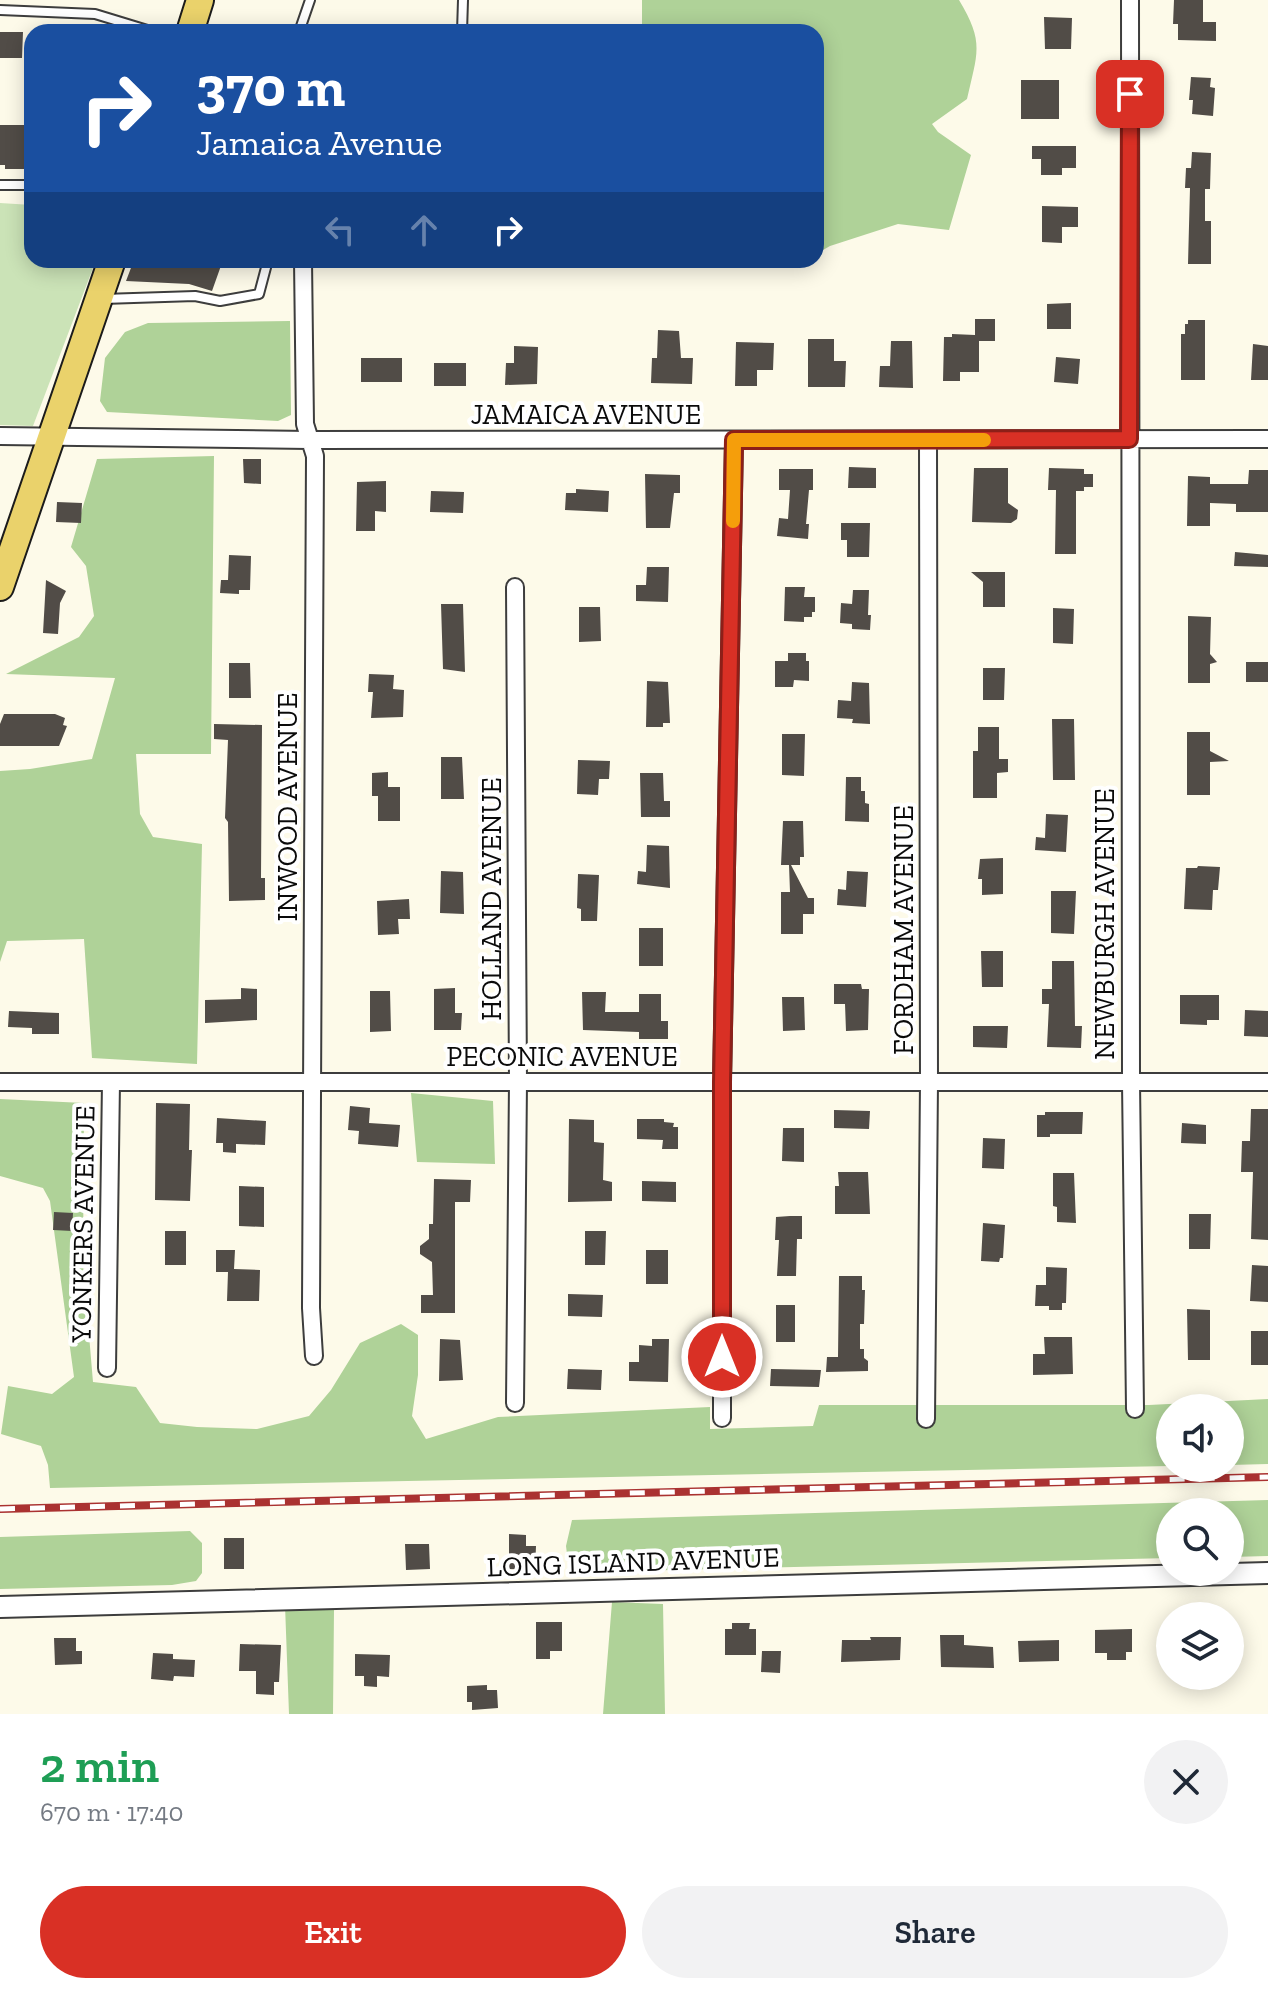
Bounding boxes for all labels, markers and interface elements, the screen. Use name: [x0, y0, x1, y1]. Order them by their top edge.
text: 370 m: [196, 53, 345, 120]
icon: right: [64, 56, 168, 160]
pin: [1096, 60, 1164, 128]
icon: arrive: [1108, 72, 1152, 116]
text: Jamaica Avenue: [196, 121, 443, 164]
icon: left: [318, 208, 362, 252]
icon: ahead: [402, 208, 446, 252]
icon: right: [486, 208, 530, 252]
street label: JAMAICA AVENUE: [471, 398, 701, 431]
street label: INWOOD AVENUE: [271, 692, 304, 922]
street label: HOLLAND AVENUE: [475, 777, 508, 1021]
street label: NEWBURGH AVENUE: [1088, 788, 1121, 1060]
street label: FORDHAM AVENUE: [887, 805, 920, 1055]
street label: PECONIC AVENUE: [446, 1040, 678, 1073]
street label: YONKERS AVENUE: [64, 1105, 102, 1344]
position arrow: [680, 1315, 764, 1399]
map controls: [1156, 1394, 1244, 1690]
button: sound: [1156, 1394, 1244, 1482]
button: search: [1156, 1498, 1244, 1586]
street label: LONG ISLAND AVENUE: [486, 1540, 780, 1584]
button: layers: [1156, 1602, 1244, 1690]
text: 2 min: [40, 1737, 159, 1794]
button: close: [1144, 1740, 1228, 1824]
text: 670 m · 17:40: [40, 1796, 184, 1828]
button: Exit: [40, 1886, 626, 1978]
button: Share: [642, 1886, 1228, 1978]

